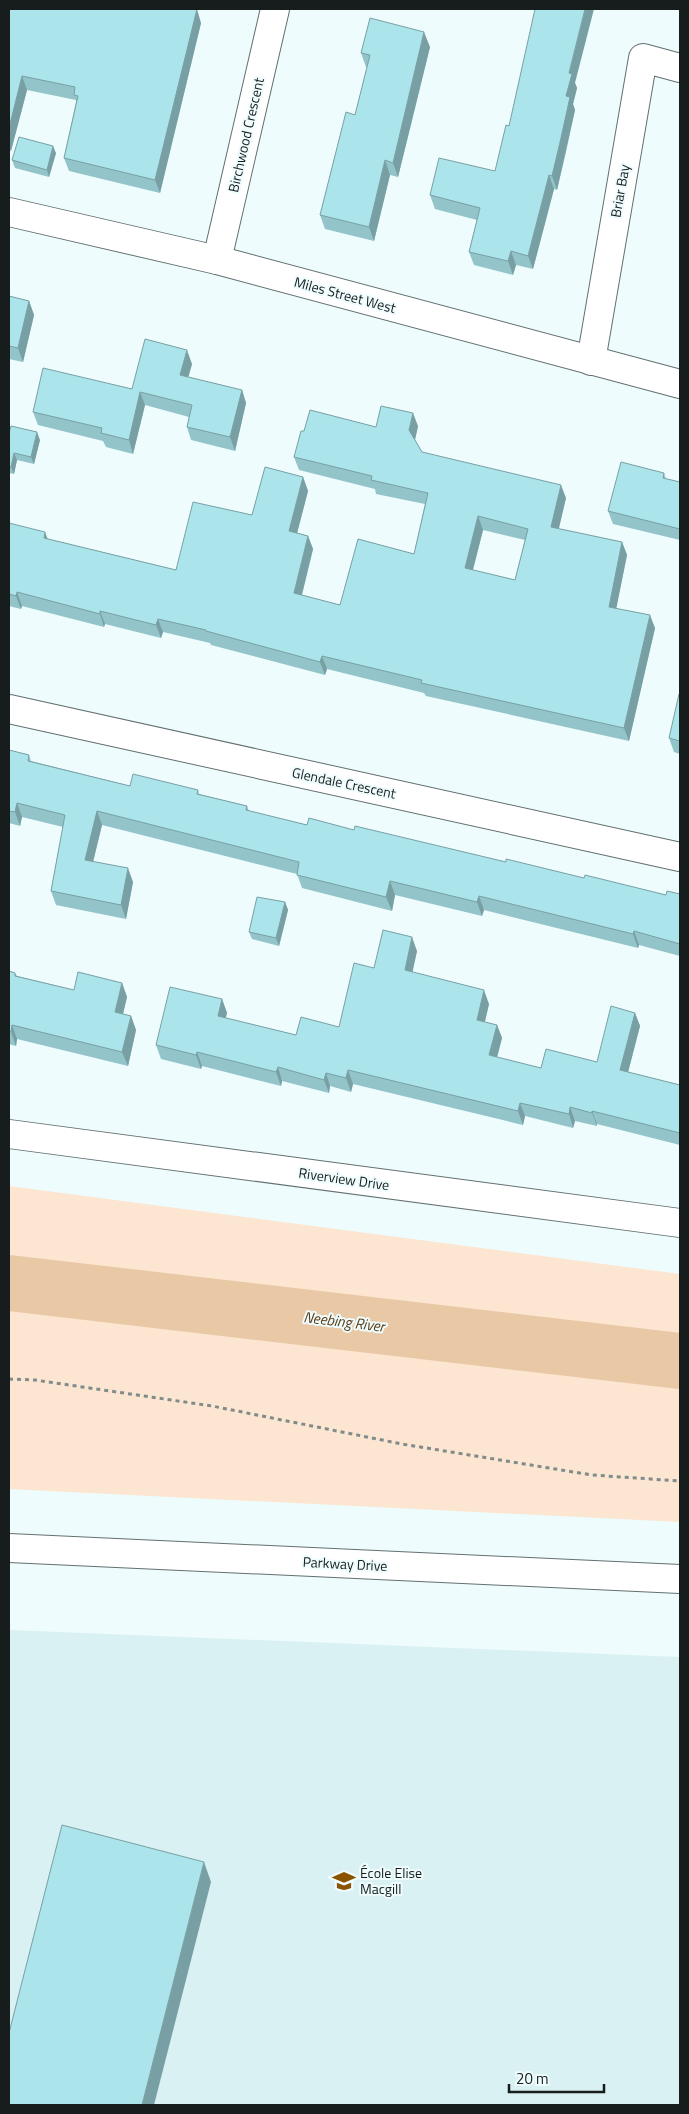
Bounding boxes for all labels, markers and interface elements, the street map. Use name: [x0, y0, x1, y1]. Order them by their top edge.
street label: Birchwood Crescent: [222, 75, 269, 194]
street label: Briar Bay: [604, 162, 635, 219]
street label: Miles Street West: [292, 271, 398, 318]
street label: Glendale Crescent: [290, 761, 398, 804]
street label: Riverview Drive: [297, 1162, 391, 1195]
water label: Neebing River: [302, 1305, 388, 1338]
street label: Parkway Drive: [302, 1551, 388, 1576]
place label: École Elise Macgill: [360, 1862, 422, 1899]
school or university icon: École Elise Macgill: [331, 1868, 357, 1894]
scale bar: [509, 2062, 604, 2094]
text: 20 m: [516, 2067, 549, 2090]

